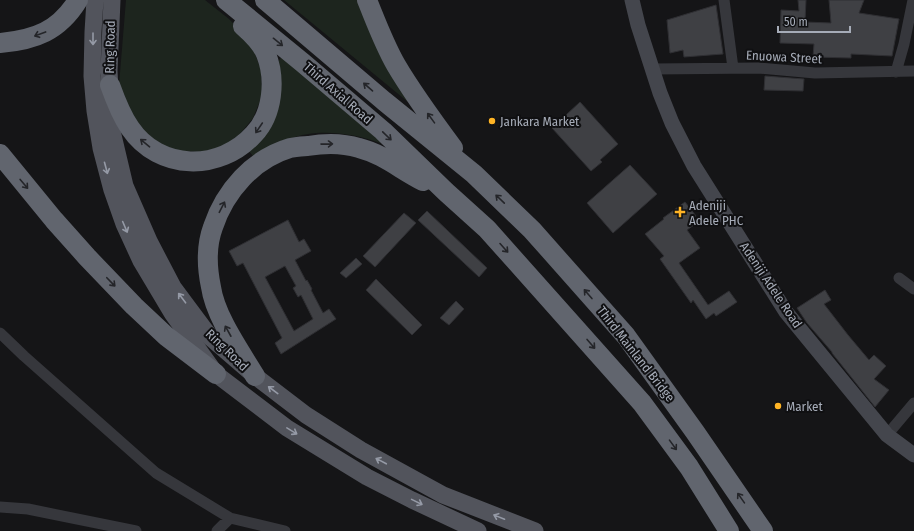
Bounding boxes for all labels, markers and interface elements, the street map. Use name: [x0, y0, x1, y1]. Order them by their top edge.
scale bar: [778, 8, 850, 34]
text: 50 m: [784, 15, 808, 29]
street label: Ring Road: [102, 20, 118, 74]
one-way arrow: [33, 31, 46, 38]
one-way arrow: [89, 32, 96, 45]
one-way arrow: [272, 38, 283, 47]
street label: Enuowa Street: [746, 48, 823, 67]
street label: Third Axial Road: [301, 59, 375, 127]
one-way arrow: [363, 83, 374, 92]
one-way arrow: [427, 113, 435, 124]
place label: Jankara Market: [500, 114, 580, 129]
marker: Jankara Market: [487, 116, 497, 126]
one-way arrow: [255, 122, 263, 133]
one-way arrow: [382, 131, 392, 141]
one-way arrow: [139, 139, 150, 148]
one-way arrow: [320, 140, 333, 148]
one-way arrow: [103, 161, 110, 174]
one-way arrow: [20, 179, 29, 190]
one-way arrow: [495, 194, 505, 204]
place label: Adeniji Adele PHC: [689, 198, 744, 228]
one-way arrow: [218, 201, 226, 213]
marker: Adeniji Adele PHC: [674, 206, 686, 218]
one-way arrow: [122, 220, 129, 232]
street label: Adeniji Adele Road: [737, 239, 805, 331]
one-way arrow: [499, 243, 509, 253]
one-way arrow: [106, 277, 116, 287]
one-way arrow: [584, 288, 593, 299]
one-way arrow: [177, 293, 186, 304]
street label: Third Mainland Bridge: [594, 303, 678, 405]
one-way arrow: [224, 325, 232, 337]
street label: Ring Road: [203, 326, 251, 374]
one-way arrow: [586, 339, 595, 349]
one-way arrow: [267, 386, 278, 394]
place label: Market: [786, 399, 824, 414]
marker: Market: [773, 401, 783, 411]
one-way arrow: [286, 427, 297, 435]
one-way arrow: [669, 440, 677, 451]
one-way arrow: [376, 457, 388, 464]
one-way arrow: [737, 493, 745, 504]
one-way arrow: [411, 499, 423, 506]
one-way arrow: [493, 513, 505, 520]

